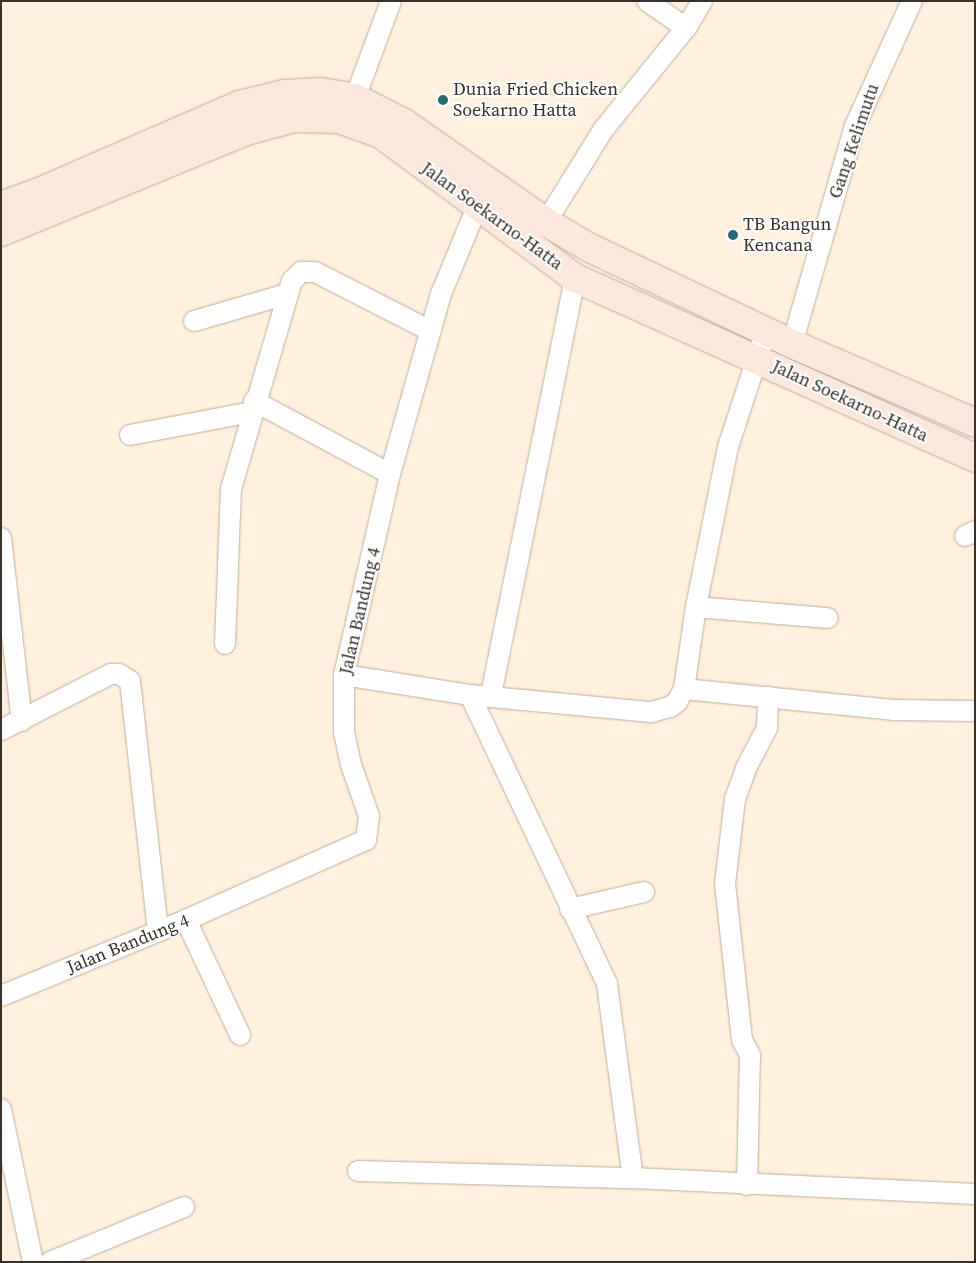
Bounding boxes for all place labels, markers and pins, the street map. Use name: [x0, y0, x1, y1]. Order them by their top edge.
place label: Dunia Fried Chicken Soekarno Hatta: [453, 79, 618, 122]
marker: Dunia Fried Chicken Soekarno Hatta: [437, 94, 449, 106]
place label: TB Bangun Kencana: [743, 214, 831, 256]
marker: TB Bangun Kencana: [727, 229, 739, 241]

